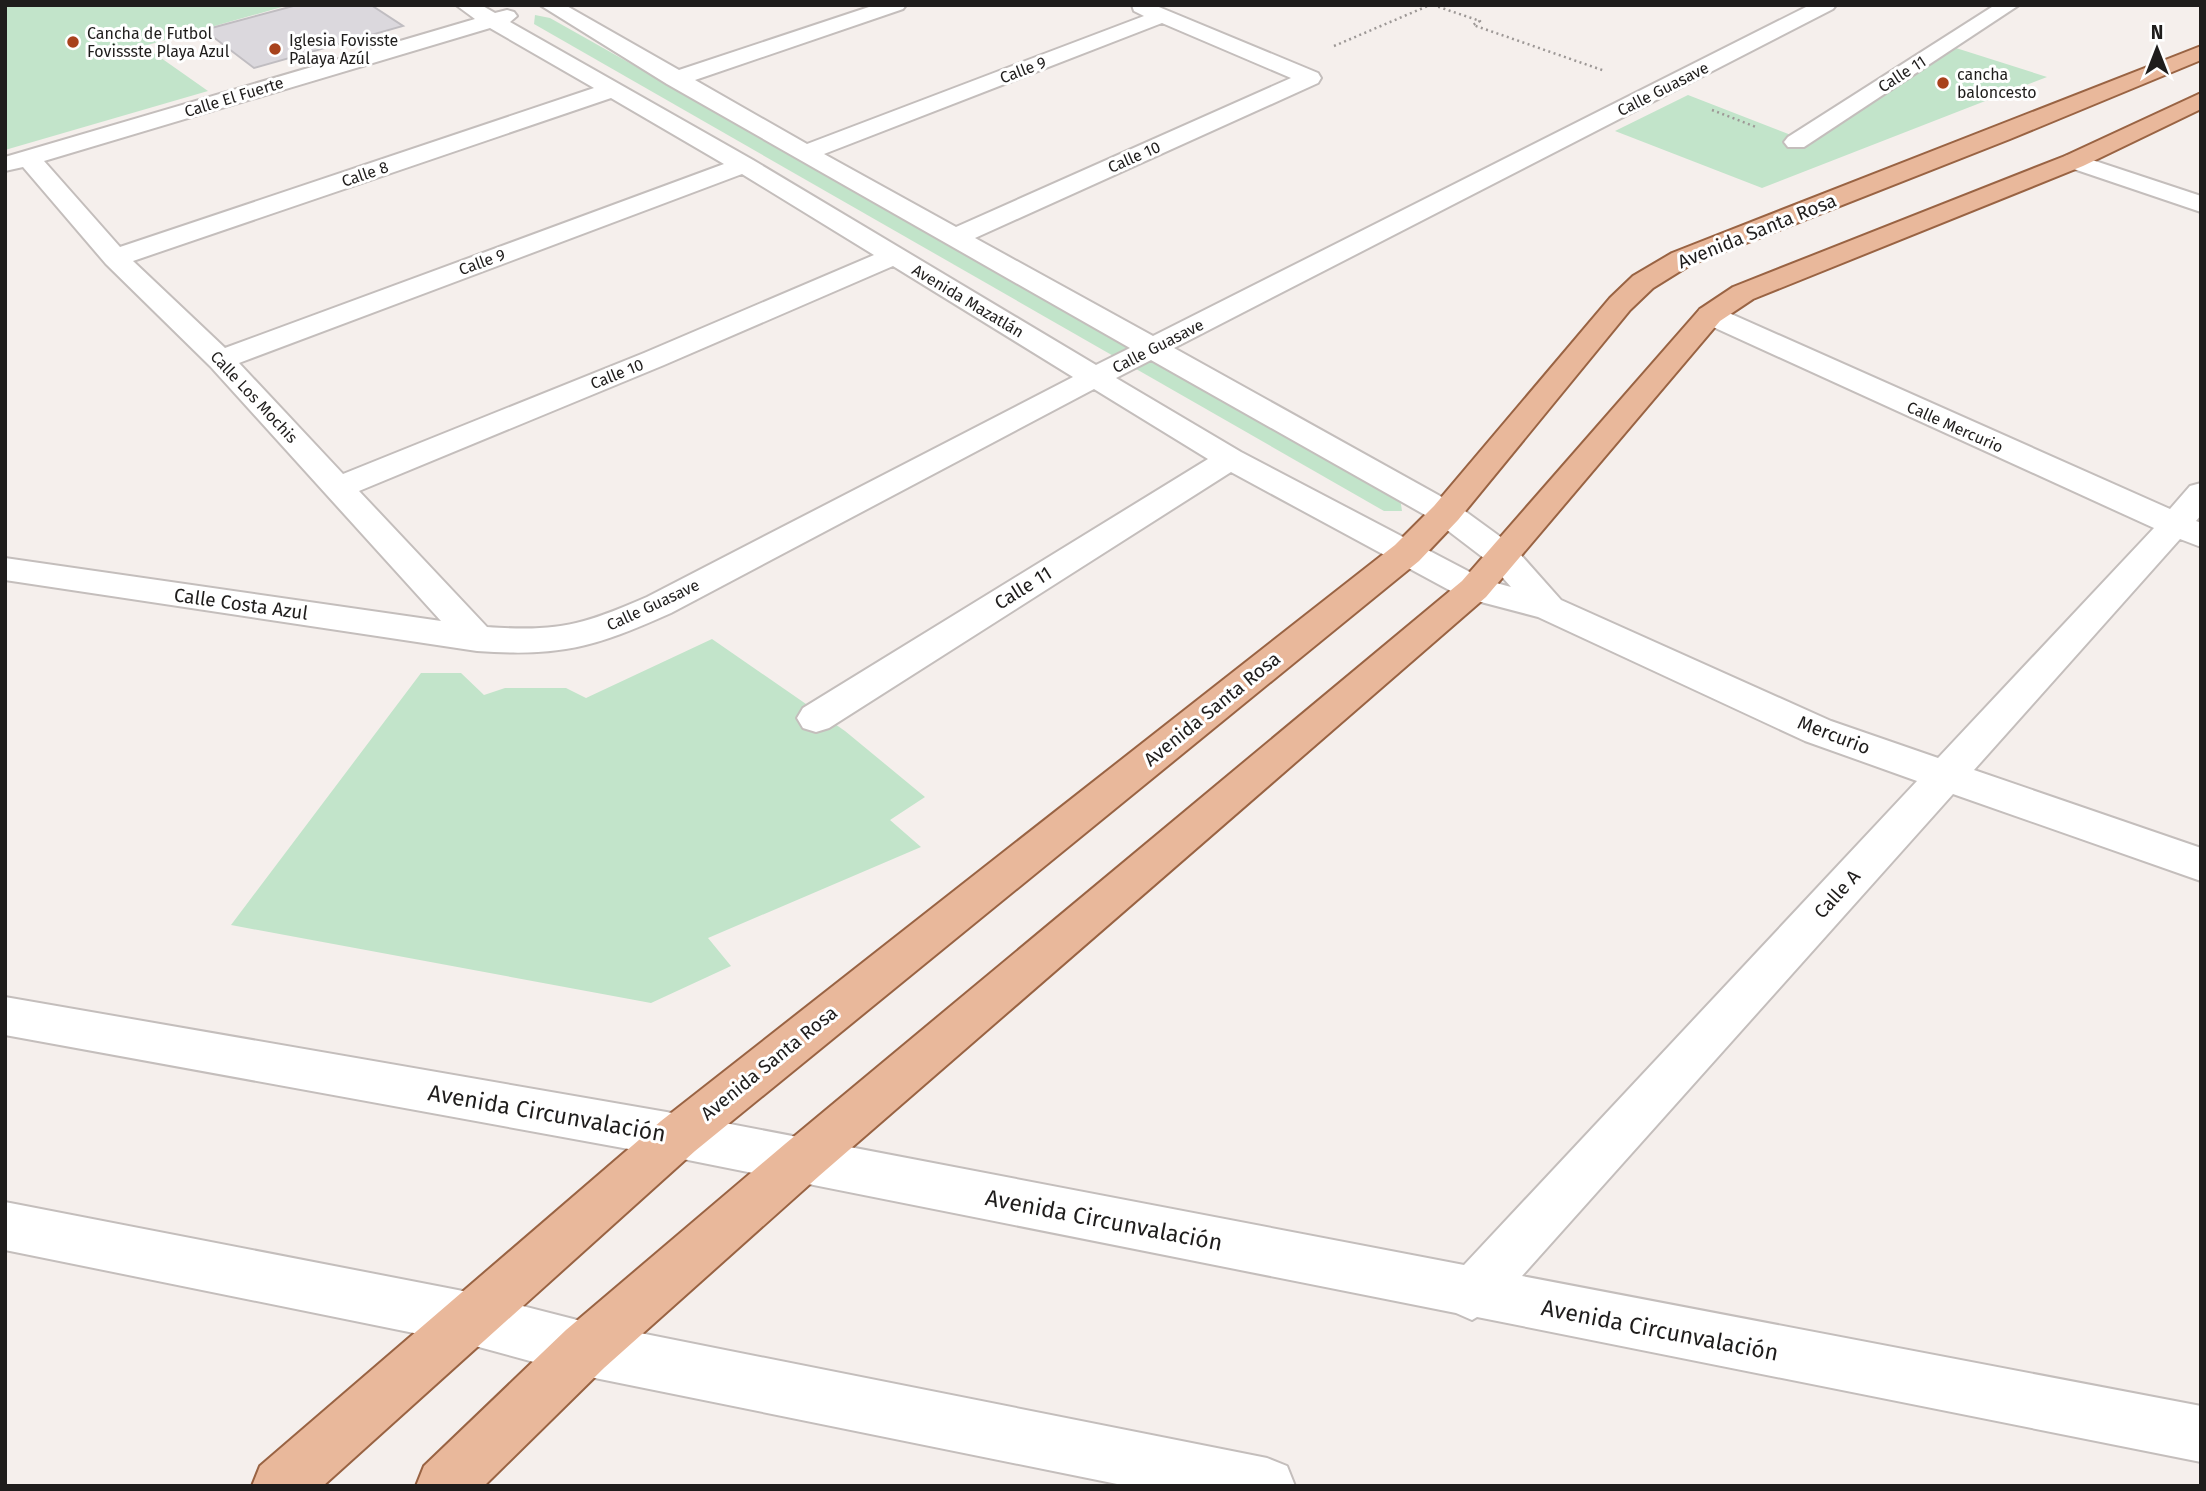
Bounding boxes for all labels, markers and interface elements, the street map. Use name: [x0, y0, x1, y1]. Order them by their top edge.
north arrow: [2122, 14, 2192, 84]
text: N: [2151, 21, 2163, 44]
place label: Cancha de Futbol Fovissste Playa Azul: [87, 24, 230, 61]
place label: Iglesia Fovisste Palaya Azúl: [289, 31, 398, 68]
marker: Cancha de Futbol Fovissste Playa Azul: [65, 34, 81, 50]
marker: Iglesia Fovisste Palaya Azúl: [267, 41, 283, 57]
street label: Calle 11: [1875, 52, 1929, 96]
street label: Calle 9: [997, 53, 1049, 87]
street label: Calle Guasave: [1614, 58, 1712, 120]
place label: cancha baloncesto: [1957, 65, 2037, 102]
street label: Calle El Fuerte: [182, 73, 286, 121]
marker: cancha baloncesto: [1935, 75, 1951, 91]
street label: Calle 10: [1105, 137, 1163, 177]
street label: Calle 8: [339, 157, 391, 191]
street label: Avenida Santa Rosa: [1674, 189, 1840, 273]
street label: Calle 9: [456, 245, 508, 279]
street label: Avenida Mazatlán: [909, 260, 1027, 342]
street label: Calle Guasave: [1109, 315, 1207, 377]
street label: Calle Los Mochis: [206, 347, 302, 447]
street label: Calle 10: [588, 355, 646, 393]
street label: Calle Mercurio: [1904, 397, 2006, 457]
street label: Calle 11: [990, 561, 1056, 615]
street label: Calle Guasave: [604, 575, 702, 635]
street label: Calle Costa Azul: [173, 583, 310, 625]
street label: Avenida Santa Rosa: [1139, 647, 1285, 771]
street label: Mercurio: [1795, 711, 1873, 759]
street label: Calle A: [1809, 865, 1865, 923]
street label: Avenida Santa Rosa: [696, 1001, 842, 1125]
street label: Avenida Circunvalación: [426, 1078, 668, 1148]
street label: Avenida Circunvalación: [983, 1183, 1225, 1257]
street label: Avenida Circunvalación: [1539, 1293, 1781, 1367]

